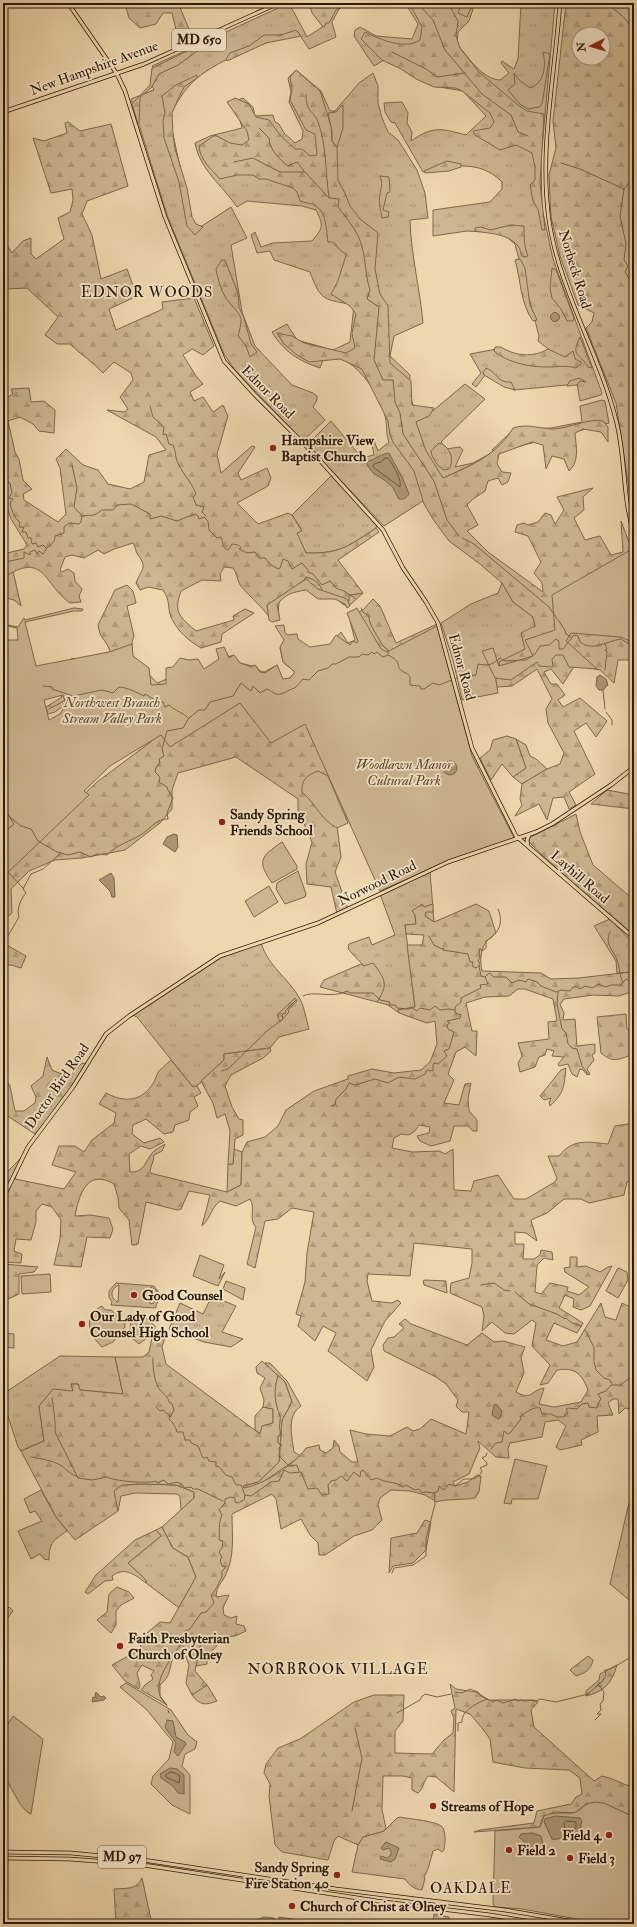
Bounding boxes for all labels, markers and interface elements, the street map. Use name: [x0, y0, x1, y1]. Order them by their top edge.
north arrow: [571, 26, 611, 66]
road number: MD 650: [172, 29, 226, 51]
street label: New Hampshire Avenue: [28, 37, 161, 100]
text: N: [575, 40, 589, 53]
street label: Norbeck Road: [555, 228, 595, 311]
district label: EDNOR WOODS: [81, 283, 213, 302]
street label: Ednor Road: [238, 362, 298, 422]
place label: Hampshire View Baptist Church: [281, 432, 375, 466]
marker: Hampshire View Baptist Church: [268, 443, 278, 453]
street label: Ednor Road: [445, 632, 479, 702]
park label: Northwest Branch Stream Valley Park: [61, 694, 162, 727]
park label: Woodlawn Manor Cultural Park: [356, 756, 453, 789]
place label: Sandy Spring Friends School: [230, 806, 313, 839]
marker: Sandy Spring Friends School: [217, 817, 227, 827]
street label: Layhill Road: [546, 847, 613, 908]
street label: Norwood Road: [335, 857, 419, 909]
street label: Doctor Bird Road: [21, 1040, 93, 1132]
place label: Good Counsel: [142, 1287, 223, 1304]
marker: Good Counsel: [129, 1290, 139, 1300]
place label: Our Lady of Good Counsel High School: [90, 1308, 209, 1342]
marker: Our Lady of Good Counsel High School: [77, 1319, 87, 1329]
place label: Faith Presbyterian Church of Olney: [128, 1630, 231, 1664]
marker: Faith Presbyterian Church of Olney: [115, 1641, 125, 1651]
district label: NORBROOK VILLAGE: [247, 1660, 429, 1679]
place label: Streams of Hope: [441, 1798, 534, 1816]
marker: Streams of Hope: [428, 1801, 438, 1811]
place label: Field 4: [562, 1827, 602, 1844]
marker: Field 4: [604, 1830, 614, 1840]
place label: Field 2: [517, 1842, 556, 1859]
marker: Field 2: [504, 1845, 514, 1855]
road number: MD 97: [98, 1846, 146, 1868]
place label: Field 3: [578, 1850, 615, 1867]
marker: Field 3: [565, 1853, 575, 1863]
place label: Sandy Spring Fire Station 40: [245, 1859, 330, 1892]
marker: Sandy Spring Fire Station 40: [332, 1870, 342, 1880]
district label: OAKDALE: [430, 1879, 512, 1898]
place label: Church of Christ at Olney: [300, 1898, 447, 1916]
marker: Church of Christ at Olney: [287, 1901, 297, 1911]

